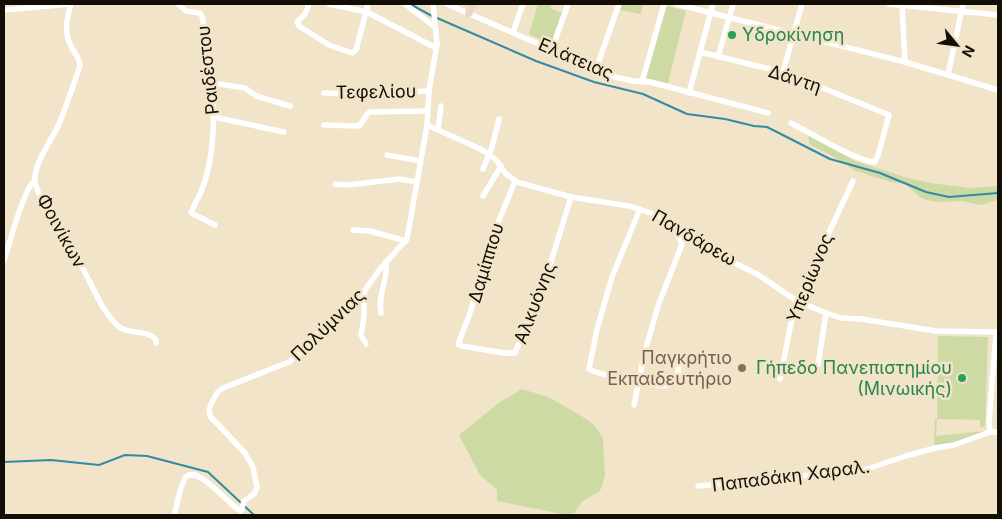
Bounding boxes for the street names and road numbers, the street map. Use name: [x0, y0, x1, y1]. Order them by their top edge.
street label: Ραιδέστου: [192, 24, 223, 116]
street label: Ελάτειας: [535, 33, 617, 84]
street label: Δάντη: [766, 60, 824, 97]
street label: Τεφελίου: [336, 80, 416, 103]
street label: Φοινίκων: [32, 190, 91, 272]
street label: Πανδάρεω: [648, 205, 740, 270]
street label: Δαμίππου: [463, 220, 508, 305]
street label: Υπερίωνος: [782, 230, 837, 325]
street label: Αλκυόνης: [509, 259, 560, 347]
street label: Πολύμνιας: [286, 284, 369, 365]
street label: Παπαδάκη Χαραλ.: [711, 455, 871, 496]

